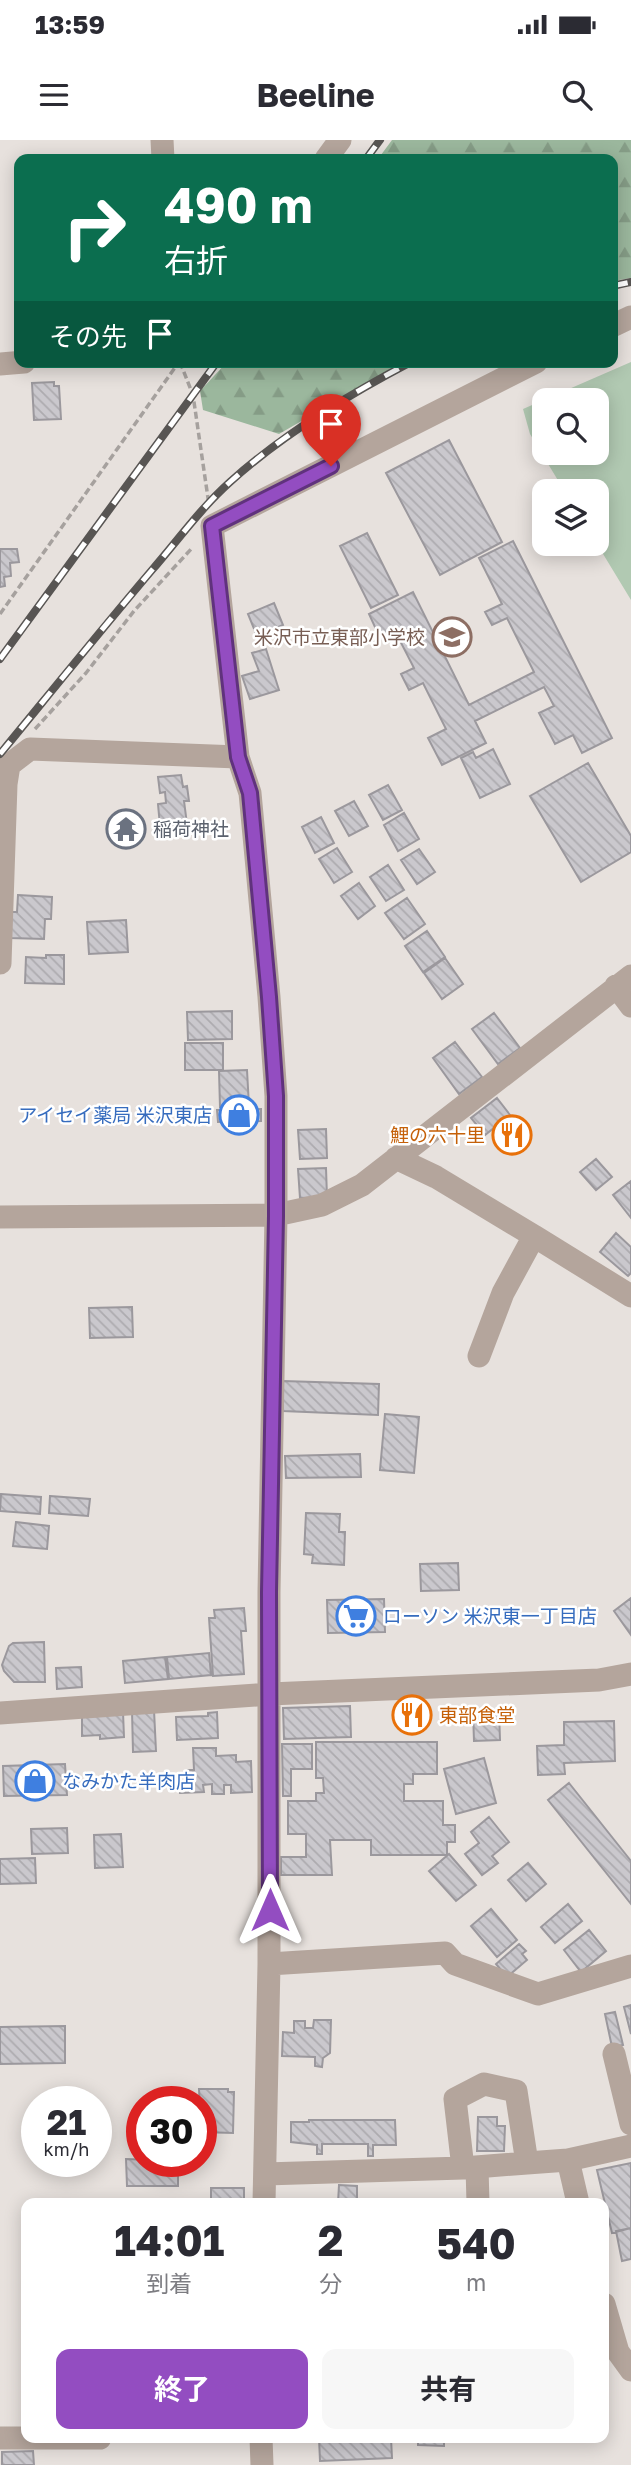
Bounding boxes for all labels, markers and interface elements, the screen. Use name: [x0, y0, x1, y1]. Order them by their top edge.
text: 13:59: [35, 9, 105, 40]
icon: menu: [35, 76, 73, 114]
text: Beeline: [256, 76, 375, 114]
icon: search: [558, 76, 596, 114]
text: 490 m: [164, 175, 313, 234]
icon: right: [49, 182, 140, 273]
text: 右折: [164, 241, 228, 279]
icon: arrive: [141, 315, 179, 353]
text: その先: [49, 321, 127, 352]
map controls: [532, 388, 609, 556]
button: search: [532, 388, 609, 465]
pin: [301, 394, 361, 466]
icon: arrive: [312, 405, 350, 443]
button: layers: [532, 479, 609, 556]
school or university icon: 米沢市立東部小学校: [431, 616, 473, 658]
place label: 米沢市立東部小学校: [254, 625, 425, 648]
temple icon: 稲荷神社: [105, 808, 147, 850]
place label: 稲荷神社: [153, 817, 229, 840]
shop icon: アイセイ薬局 米沢東店: [218, 1094, 260, 1136]
place label: アイセイ薬局 米沢東店: [18, 1103, 212, 1126]
restaurant icon: 鯉の六十里: [491, 1114, 533, 1156]
place label: 鯉の六十里: [390, 1123, 485, 1146]
supermarket icon: ローソン 米沢東一丁目店: [335, 1595, 377, 1637]
place label: ローソン 米沢東一丁目店: [383, 1604, 597, 1627]
restaurant icon: 東部食堂: [391, 1694, 433, 1736]
place label: 東部食堂: [439, 1703, 515, 1726]
shop icon: なみかた羊肉店: [14, 1760, 56, 1802]
place label: なみかた羊肉店: [62, 1769, 195, 1792]
position arrow: [233, 1873, 307, 1947]
speed limit sign: 30: [126, 2086, 217, 2177]
text: 21: [47, 2101, 86, 2143]
text: km/h: [44, 2138, 89, 2160]
text: 14:01: [114, 2215, 225, 2265]
text: 2: [318, 2215, 343, 2265]
text: 540: [437, 2218, 516, 2268]
text: m: [466, 2268, 486, 2296]
text: 到着: [146, 2269, 192, 2297]
text: 分: [319, 2269, 342, 2297]
button: 終了: [56, 2349, 308, 2429]
button: 共有: [322, 2349, 574, 2429]

